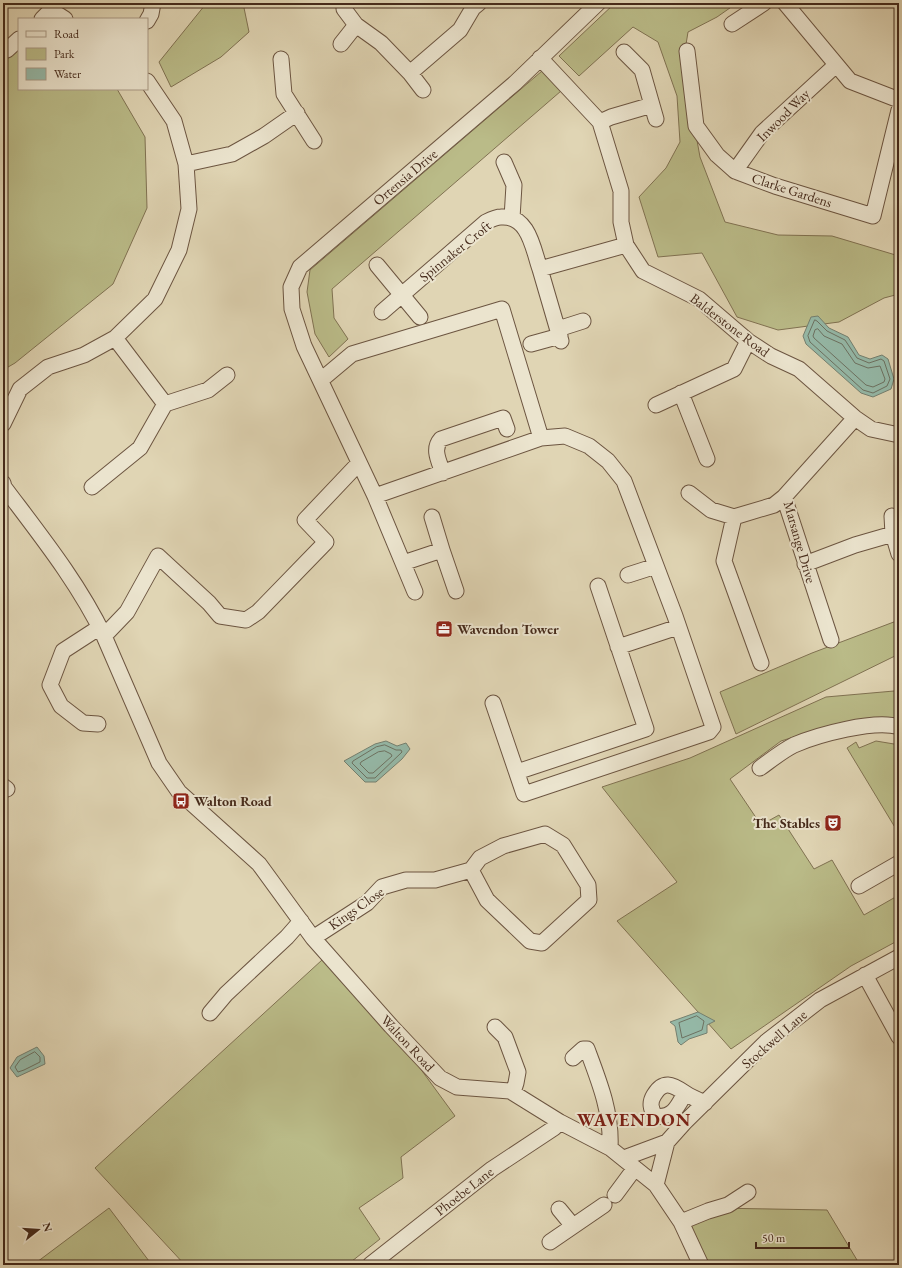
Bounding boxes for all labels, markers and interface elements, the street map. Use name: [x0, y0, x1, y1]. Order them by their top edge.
legend: [18, 18, 148, 90]
text: Road: [54, 26, 80, 42]
text: Park: [54, 46, 75, 62]
text: Water: [54, 66, 81, 82]
street label: Inwood Way: [753, 84, 814, 145]
street label: Ortensia Drive: [369, 144, 441, 209]
street label: Clarke Gardens: [750, 169, 835, 212]
street label: Spinnaker Croft: [415, 216, 495, 286]
street label: Balderstone Road: [687, 289, 774, 361]
street label: Marsange Drive: [780, 499, 820, 586]
office icon: Wavendon Tower: [434, 619, 454, 639]
place label: Wavendon Tower: [457, 620, 559, 638]
bus stop icon: Walton Road: [171, 791, 191, 811]
place label: Walton Road: [194, 792, 272, 810]
theatre icon: The Stables: [823, 813, 843, 833]
place label: The Stables: [753, 814, 820, 832]
street label: Kings Close: [325, 882, 388, 934]
street label: Stockwell Lane: [738, 1005, 811, 1072]
street label: Walton Road: [377, 1011, 439, 1076]
district label: WAVENDON: [577, 1108, 691, 1131]
street label: Phoebe Lane: [431, 1162, 497, 1219]
north arrow: [18, 1210, 58, 1250]
text: N: [40, 1221, 56, 1233]
scale bar: [756, 1224, 849, 1250]
text: 50 m: [762, 1230, 786, 1246]

